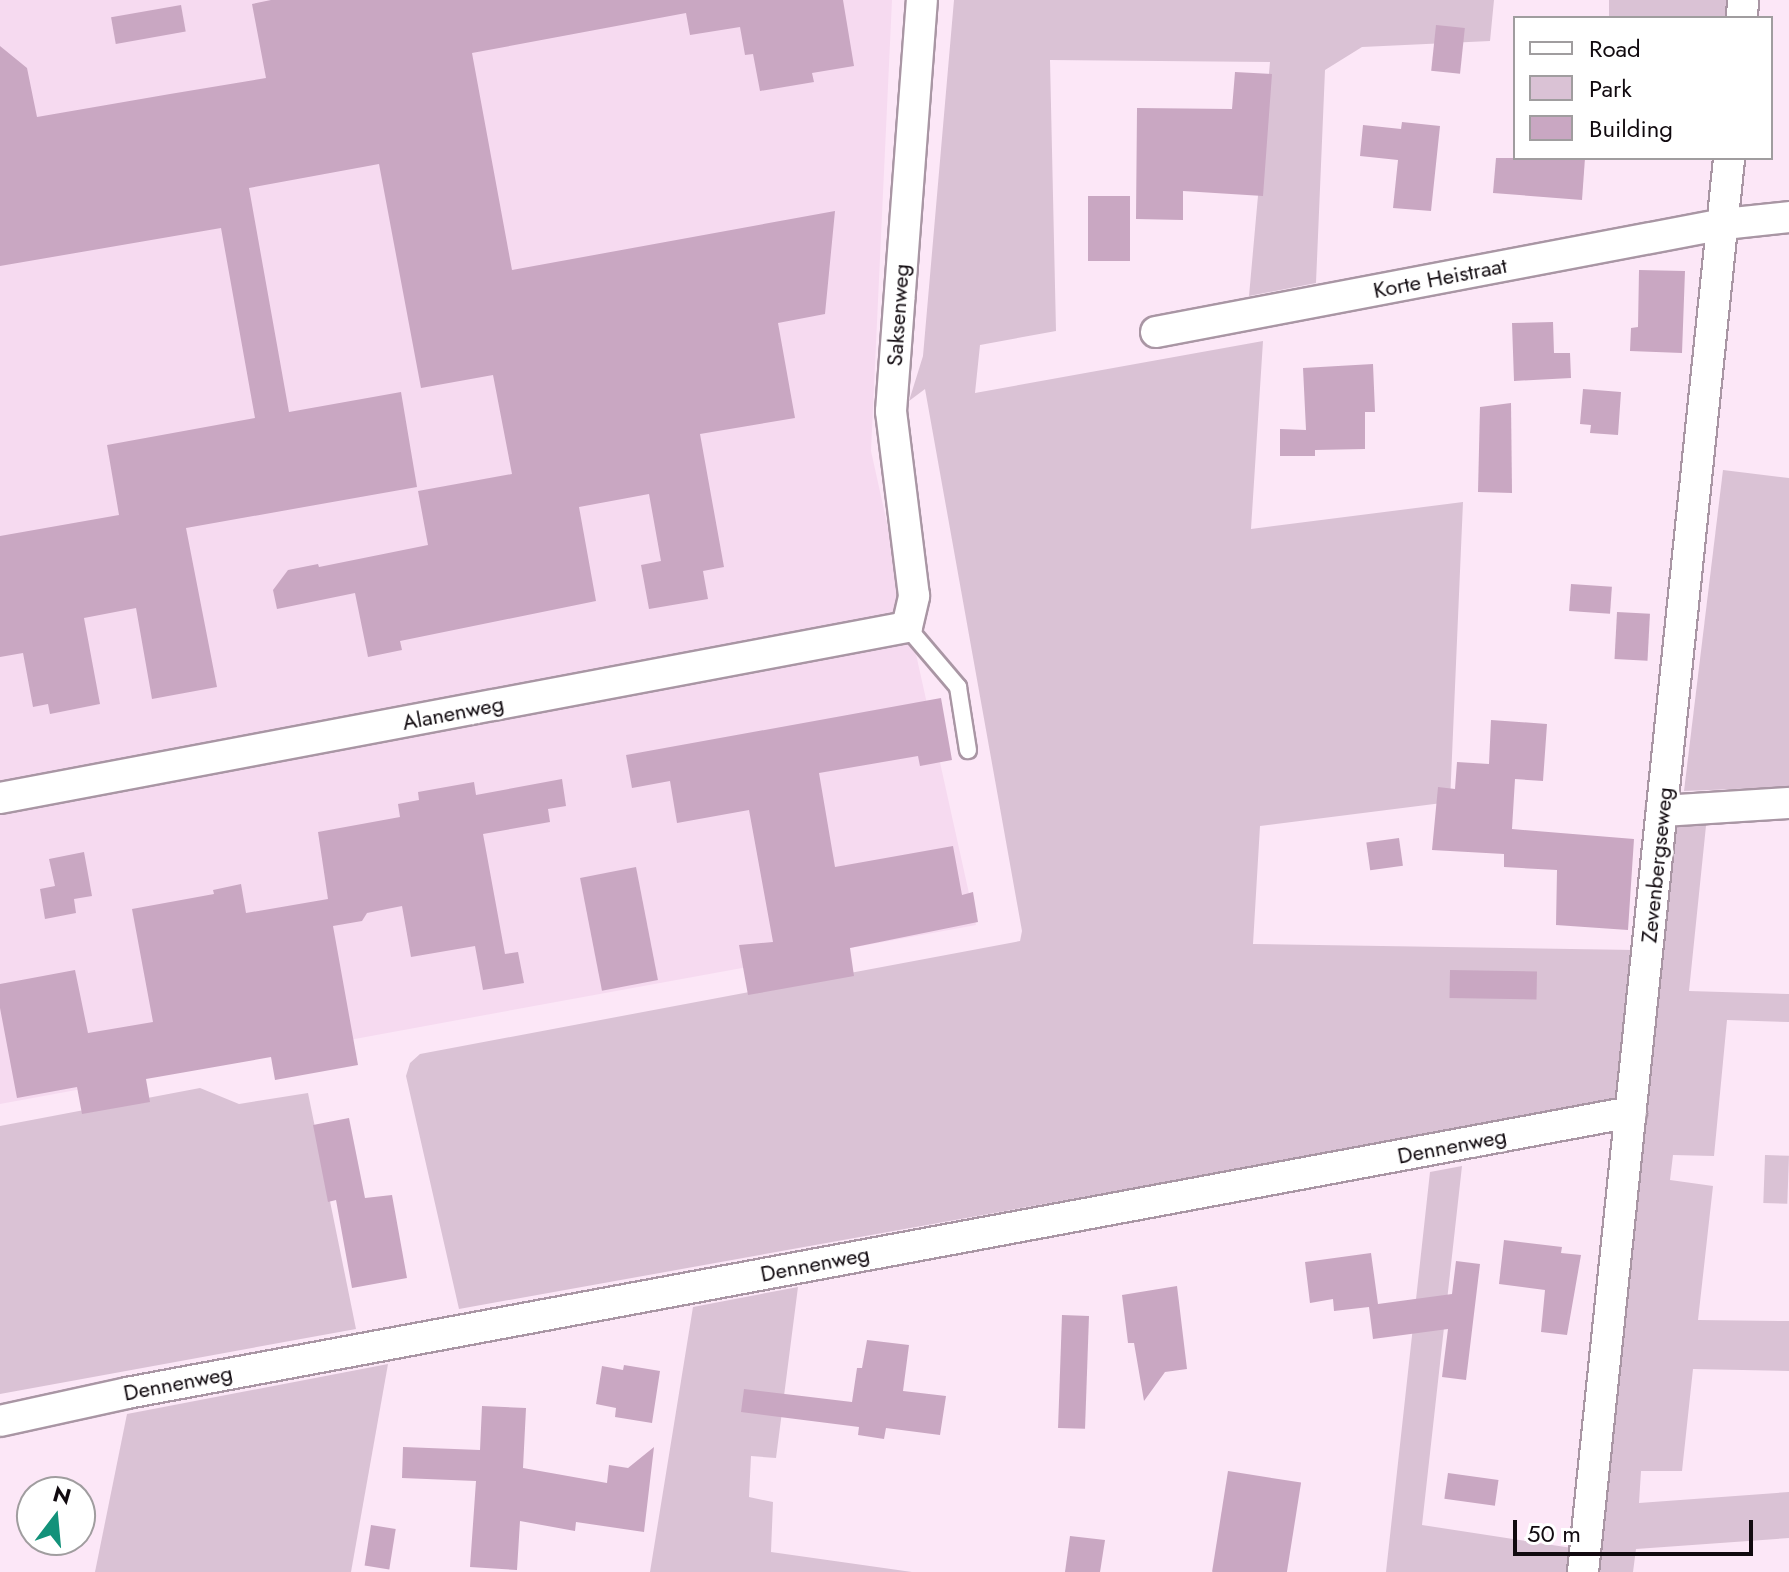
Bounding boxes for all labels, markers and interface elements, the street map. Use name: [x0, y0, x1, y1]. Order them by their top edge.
legend: [1513, 16, 1773, 160]
text: Road: [1589, 31, 1641, 66]
text: Park: [1589, 71, 1632, 106]
text: Building: [1589, 111, 1673, 146]
street label: Korte Heistraat: [1371, 252, 1509, 304]
street label: Saksenweg: [881, 263, 915, 367]
street label: Alanenweg: [400, 690, 506, 736]
street label: Zevenbergseweg: [1636, 786, 1678, 944]
street label: Dennenweg: [1395, 1122, 1509, 1170]
street label: Dennenweg: [758, 1240, 872, 1288]
street label: Dennenweg: [121, 1359, 235, 1407]
north arrow: [16, 1476, 96, 1556]
text: N: [49, 1477, 75, 1513]
scale bar: [1517, 1504, 1757, 1554]
text: 50 m: [1527, 1516, 1581, 1551]

